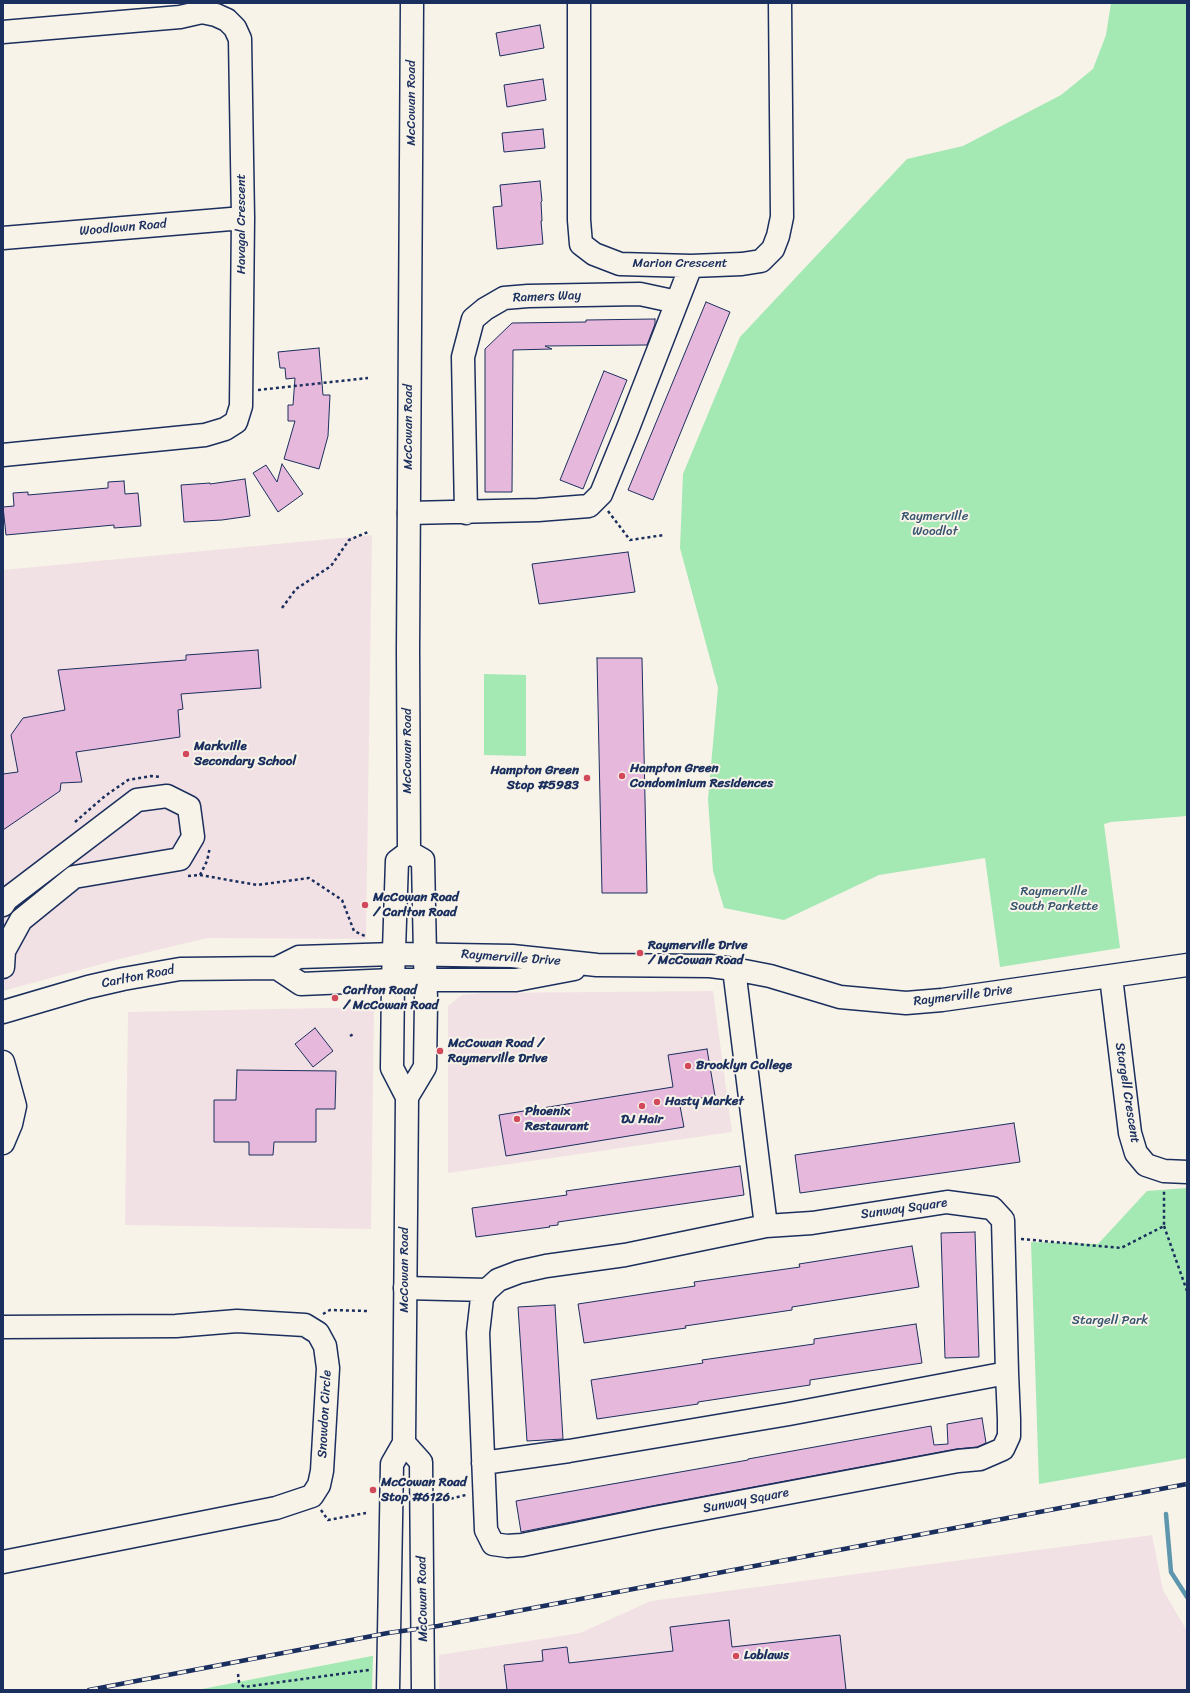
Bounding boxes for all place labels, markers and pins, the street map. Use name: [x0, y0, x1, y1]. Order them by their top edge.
place label: Markville Secondary School: [194, 739, 296, 770]
marker: Markville Secondary School: [181, 749, 191, 759]
place label: Hampton Green Condominium Residences: [630, 761, 773, 792]
place label: Hampton Green Stop #5983: [490, 763, 579, 794]
marker: Hampton Green Condominium Residences: [617, 771, 627, 781]
marker: Hampton Green Stop #5983: [582, 773, 592, 783]
place label: McCowan Road / Carlton Road: [373, 890, 459, 921]
marker: McCowan Road / Carlton Road: [360, 900, 370, 910]
place label: Raymerville Drive / McCowan Road: [648, 938, 748, 969]
marker: Raymerville Drive / McCowan Road: [635, 948, 645, 958]
place label: Carlton Road / McCowan Road: [343, 983, 438, 1014]
marker: Carlton Road / McCowan Road: [330, 993, 340, 1003]
place label: McCowan Road / Raymerville Drive: [448, 1036, 548, 1067]
marker: McCowan Road / Raymerville Drive: [435, 1046, 445, 1056]
place label: Brooklyn College: [696, 1058, 792, 1074]
marker: Brooklyn College: [683, 1061, 693, 1071]
place label: Hasty Market: [665, 1094, 744, 1110]
marker: Hasty Market: [652, 1097, 662, 1107]
marker: DJ Hair: [637, 1101, 647, 1111]
place label: Phoenix Restaurant: [525, 1104, 589, 1135]
place label: DJ Hair: [621, 1112, 663, 1128]
marker: Phoenix Restaurant: [512, 1114, 522, 1124]
place label: McCowan Road Stop #6126: [381, 1475, 467, 1506]
marker: McCowan Road Stop #6126: [368, 1485, 378, 1495]
place label: Loblaws: [744, 1648, 789, 1664]
marker: Loblaws: [731, 1651, 741, 1661]

